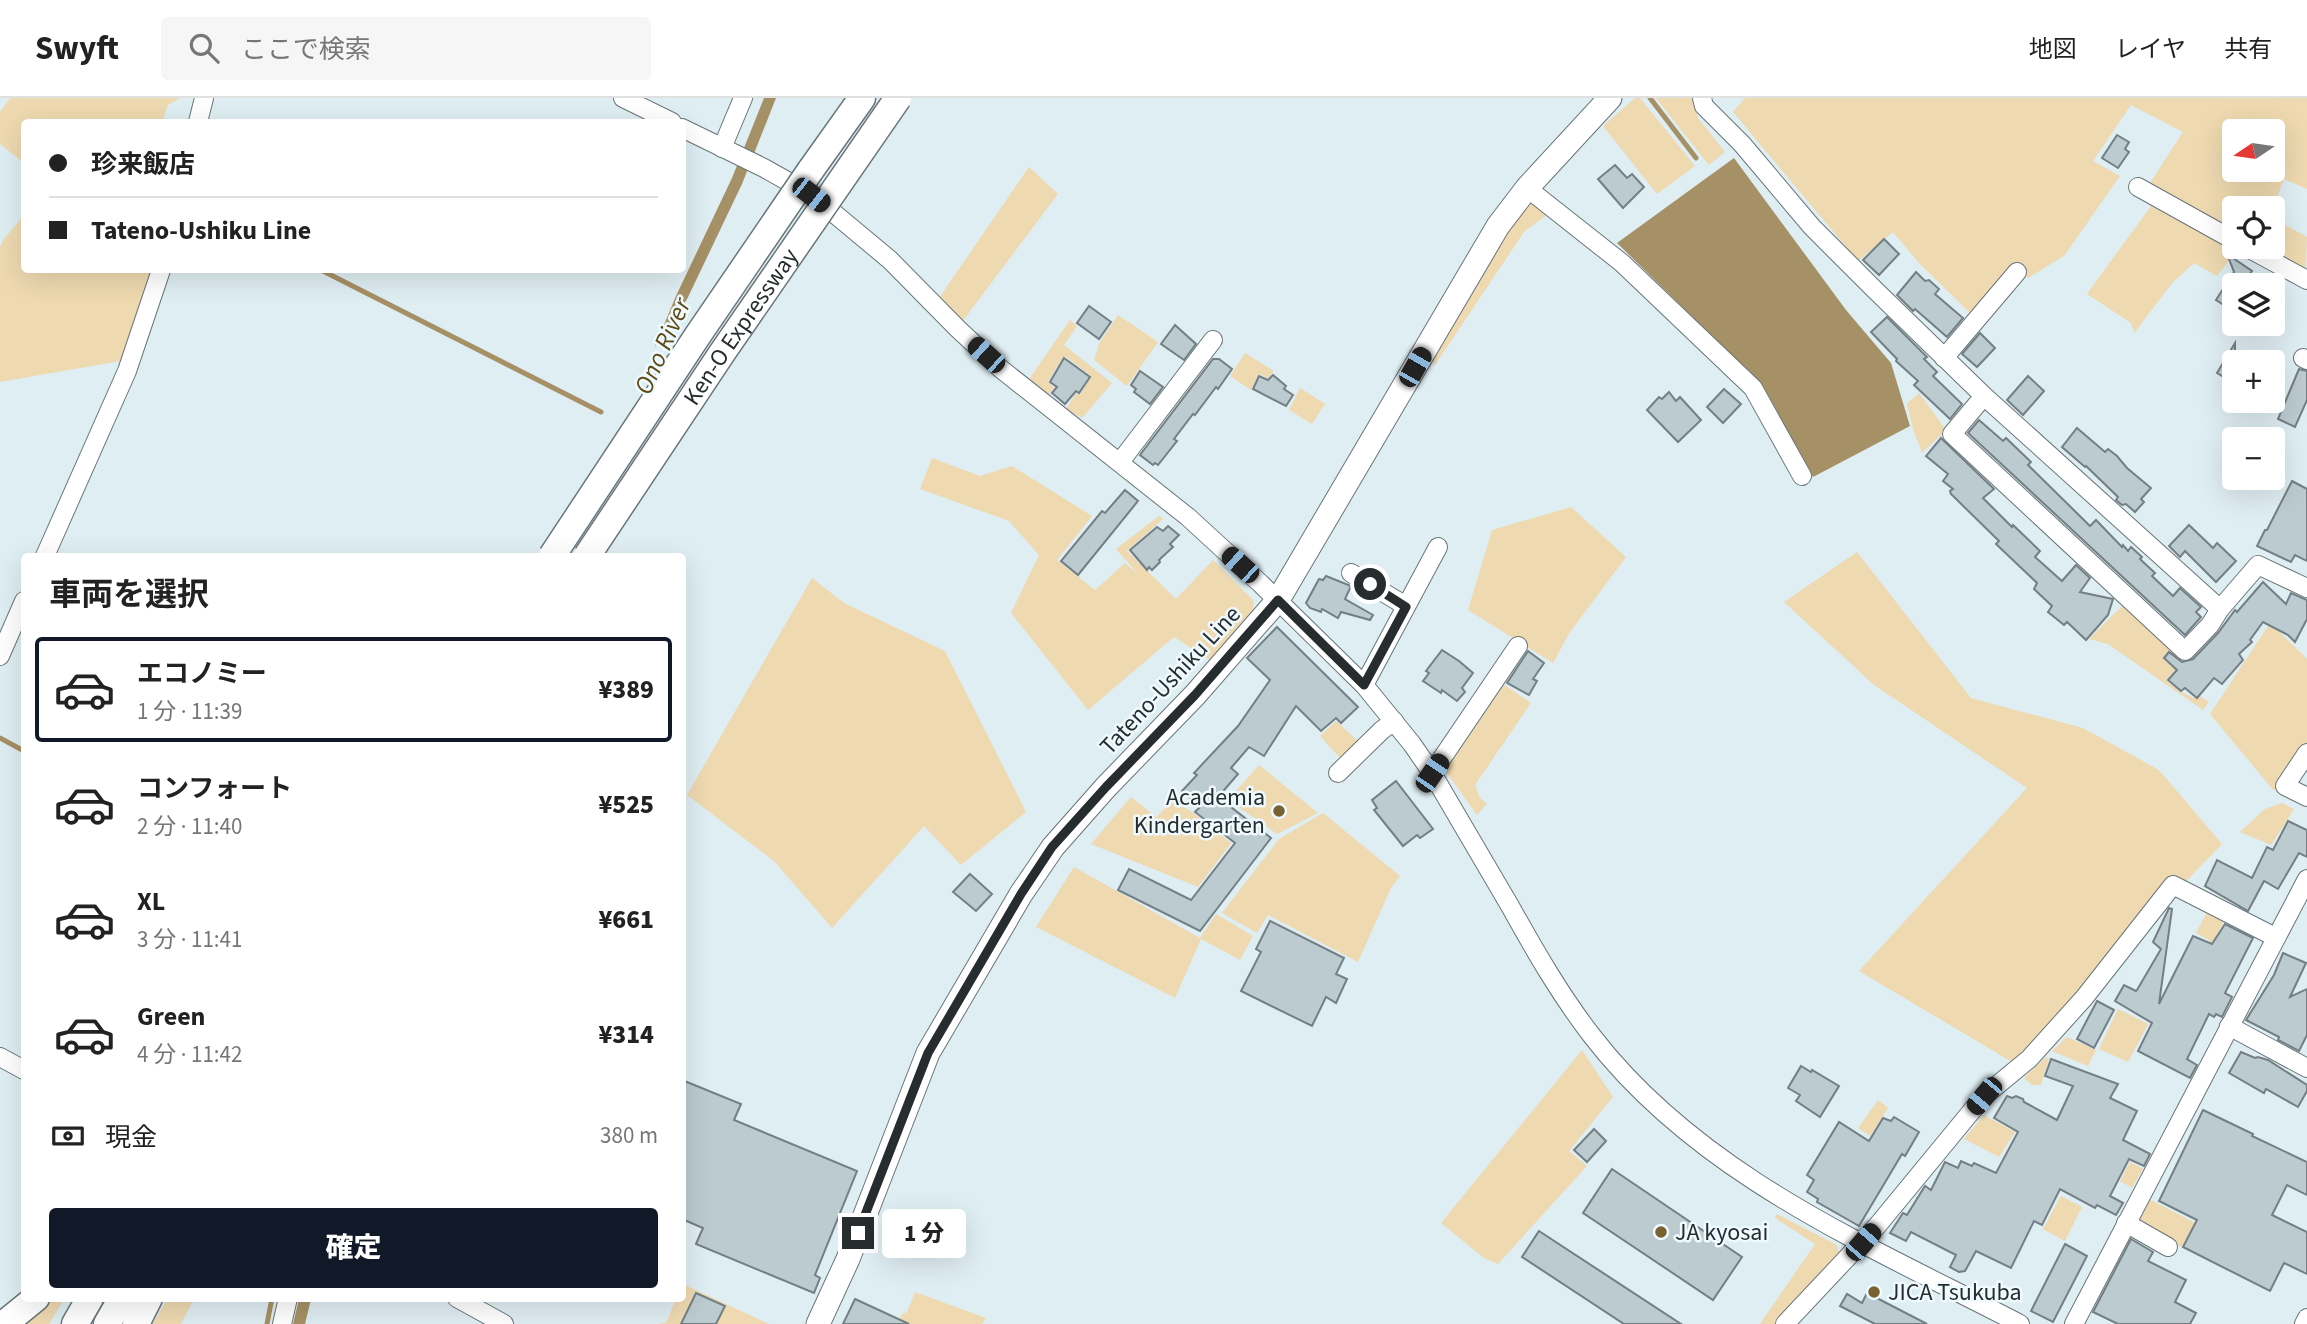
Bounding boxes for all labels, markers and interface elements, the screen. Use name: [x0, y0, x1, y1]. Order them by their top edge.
search box: [161, 17, 651, 80]
text: Swyft: [35, 25, 119, 72]
icon: search: [185, 29, 223, 67]
text: ここで検索: [241, 31, 371, 68]
text: 地図: [2029, 32, 2077, 67]
text: レイヤ: [2115, 32, 2186, 67]
text: 共有: [2224, 32, 2272, 67]
north arrow: [2222, 119, 2286, 182]
map controls: [2222, 119, 2285, 490]
text: 珍来飯店: [91, 146, 195, 183]
car: [788, 174, 835, 216]
button: locate: [2222, 196, 2285, 259]
text: Tateno-Ushiku Line: [91, 212, 311, 249]
street label: Ken-O Expressway: [675, 241, 807, 413]
button: layers: [2222, 273, 2285, 336]
water label: Ono River: [625, 291, 701, 400]
car: [964, 333, 1009, 377]
car: [1396, 344, 1435, 390]
button: +: [2222, 350, 2285, 413]
button: −: [2222, 427, 2285, 490]
car: [1218, 543, 1263, 587]
route start: [1354, 568, 1386, 600]
text: 車両を選択: [49, 572, 209, 618]
street label: Tateno-Ushiku Line: [1092, 598, 1249, 763]
text: エコノミー: [137, 655, 267, 692]
icon: car: [53, 658, 116, 721]
text: ¥389: [598, 671, 654, 708]
text: 1 分 · 11:39: [137, 695, 242, 728]
car: [1412, 750, 1453, 796]
text: コンフォート: [137, 770, 292, 807]
icon: car: [53, 773, 116, 836]
place label: Academia Kindergarten: [1134, 780, 1265, 843]
text: ¥525: [598, 786, 654, 823]
marker: Academia Kindergarten: [1271, 803, 1287, 819]
text: 2 分 · 11:40: [137, 810, 242, 843]
text: XL: [137, 883, 165, 920]
icon: car: [53, 888, 116, 951]
text: ¥661: [598, 901, 654, 938]
text: 3 分 · 11:41: [137, 923, 242, 956]
text: Green: [137, 998, 205, 1035]
icon: car: [53, 1003, 116, 1066]
text: ¥314: [598, 1016, 654, 1053]
text: 4 分 · 11:42: [137, 1038, 242, 1071]
car: [1963, 1073, 2006, 1119]
icon: cash: [49, 1117, 87, 1155]
text: 現金: [105, 1119, 157, 1156]
text: 380 m: [600, 1119, 658, 1152]
button: 確定: [49, 1208, 658, 1288]
callout: 1 分: [882, 1208, 966, 1258]
place label: JA kyosai: [1675, 1215, 1768, 1250]
route end: [842, 1217, 874, 1249]
text: 1 分: [904, 1217, 944, 1250]
car: [1842, 1219, 1885, 1265]
marker: JA kyosai: [1653, 1224, 1669, 1240]
place label: JICA Tsukuba: [1888, 1275, 2022, 1310]
marker: JICA Tsukuba: [1866, 1284, 1882, 1300]

